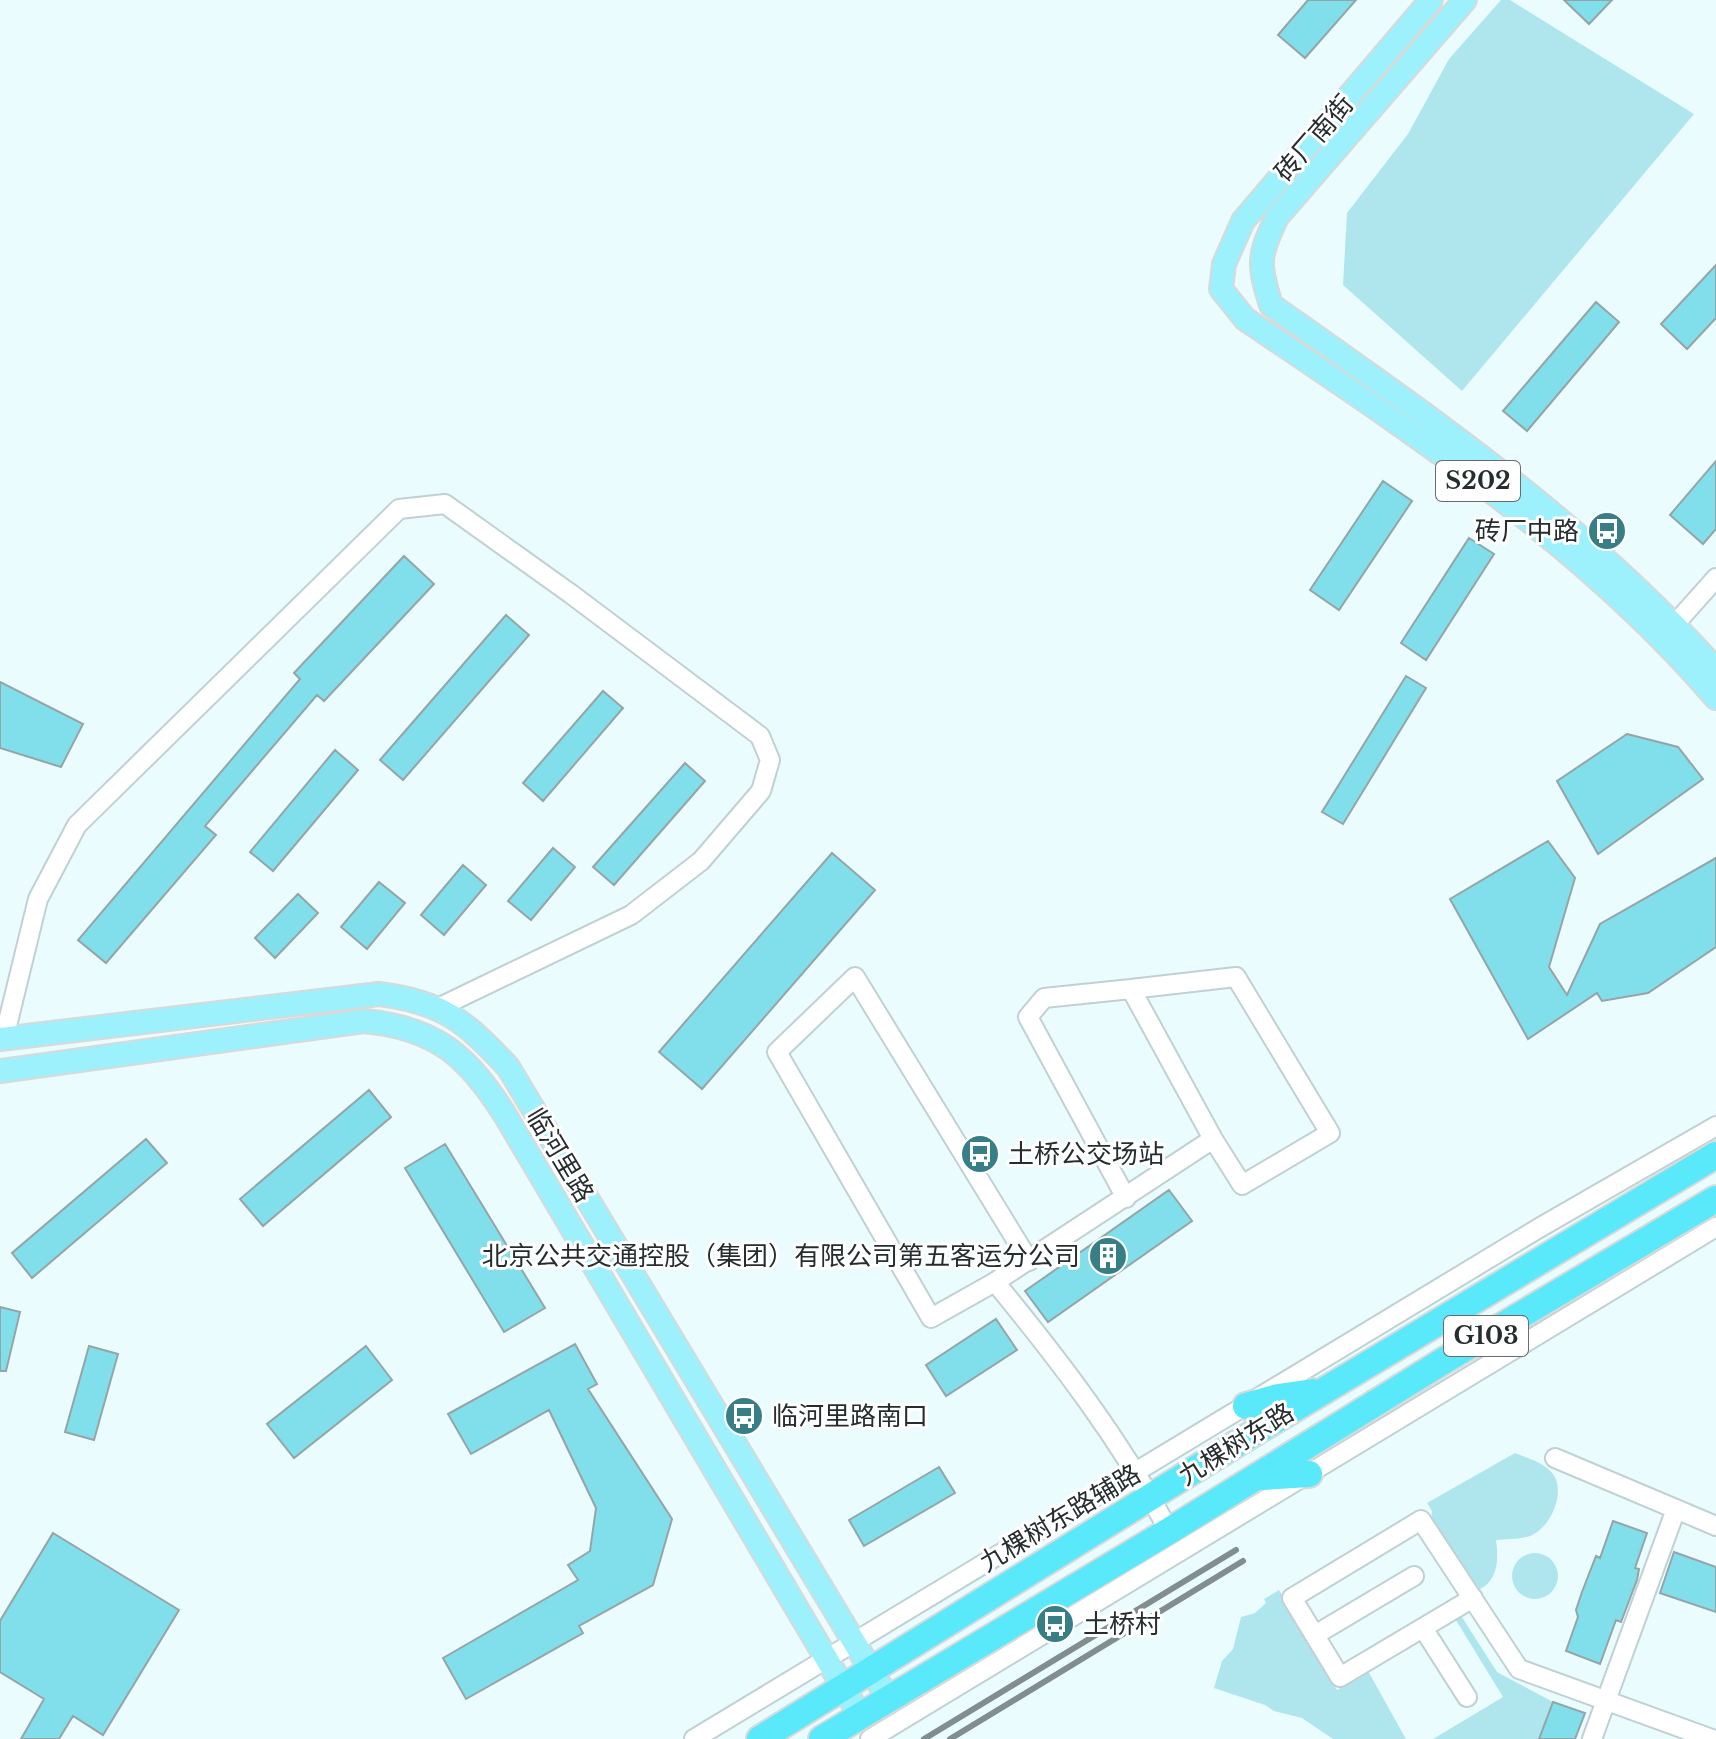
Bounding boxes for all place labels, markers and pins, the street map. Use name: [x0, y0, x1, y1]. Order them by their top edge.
bus stop icon: 砖厂中路: [1586, 510, 1628, 552]
place label: 砖厂中路: [1475, 515, 1579, 547]
bus stop icon: 土桥公交场站: [959, 1133, 1001, 1175]
place label: 土桥公交场站: [1008, 1138, 1164, 1170]
building icon: 北京公共交通控股（集团）有限公司第五客运分公司: [1087, 1235, 1129, 1277]
place label: 北京公共交通控股（集团）有限公司第五客运分公司: [482, 1240, 1080, 1272]
bus stop icon: 临河里路南口: [723, 1395, 765, 1437]
place label: 临河里路南口: [772, 1400, 928, 1432]
bus stop icon: 土桥村: [1034, 1603, 1076, 1645]
place label: 土桥村: [1083, 1608, 1161, 1640]

